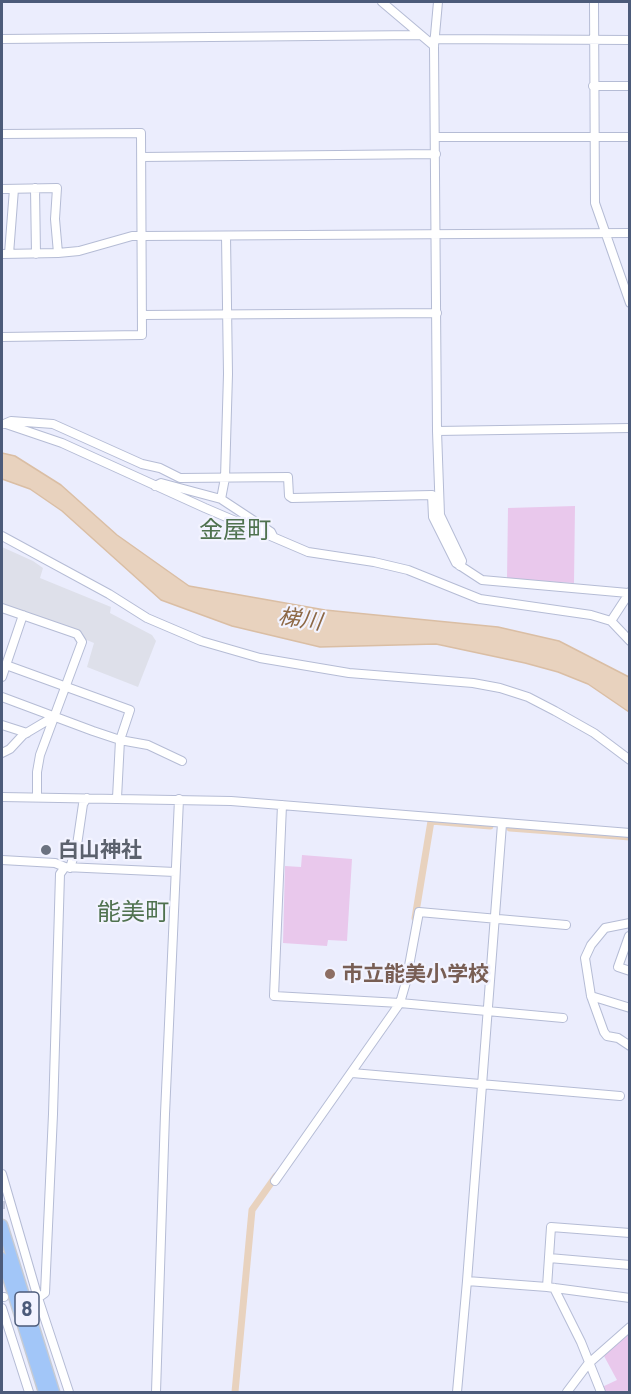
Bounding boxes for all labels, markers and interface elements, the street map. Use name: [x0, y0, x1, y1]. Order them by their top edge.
district label: 金屋町: [199, 516, 271, 544]
water label: 梯川: [276, 603, 324, 635]
place label: 白山神社: [58, 837, 142, 863]
marker: 白山神社: [39, 843, 53, 857]
district label: 能美町: [97, 898, 169, 926]
place label: 市立能美小学校: [342, 961, 489, 987]
marker: 市立能美小学校: [323, 967, 337, 981]
road number: 8: [15, 1292, 39, 1326]

